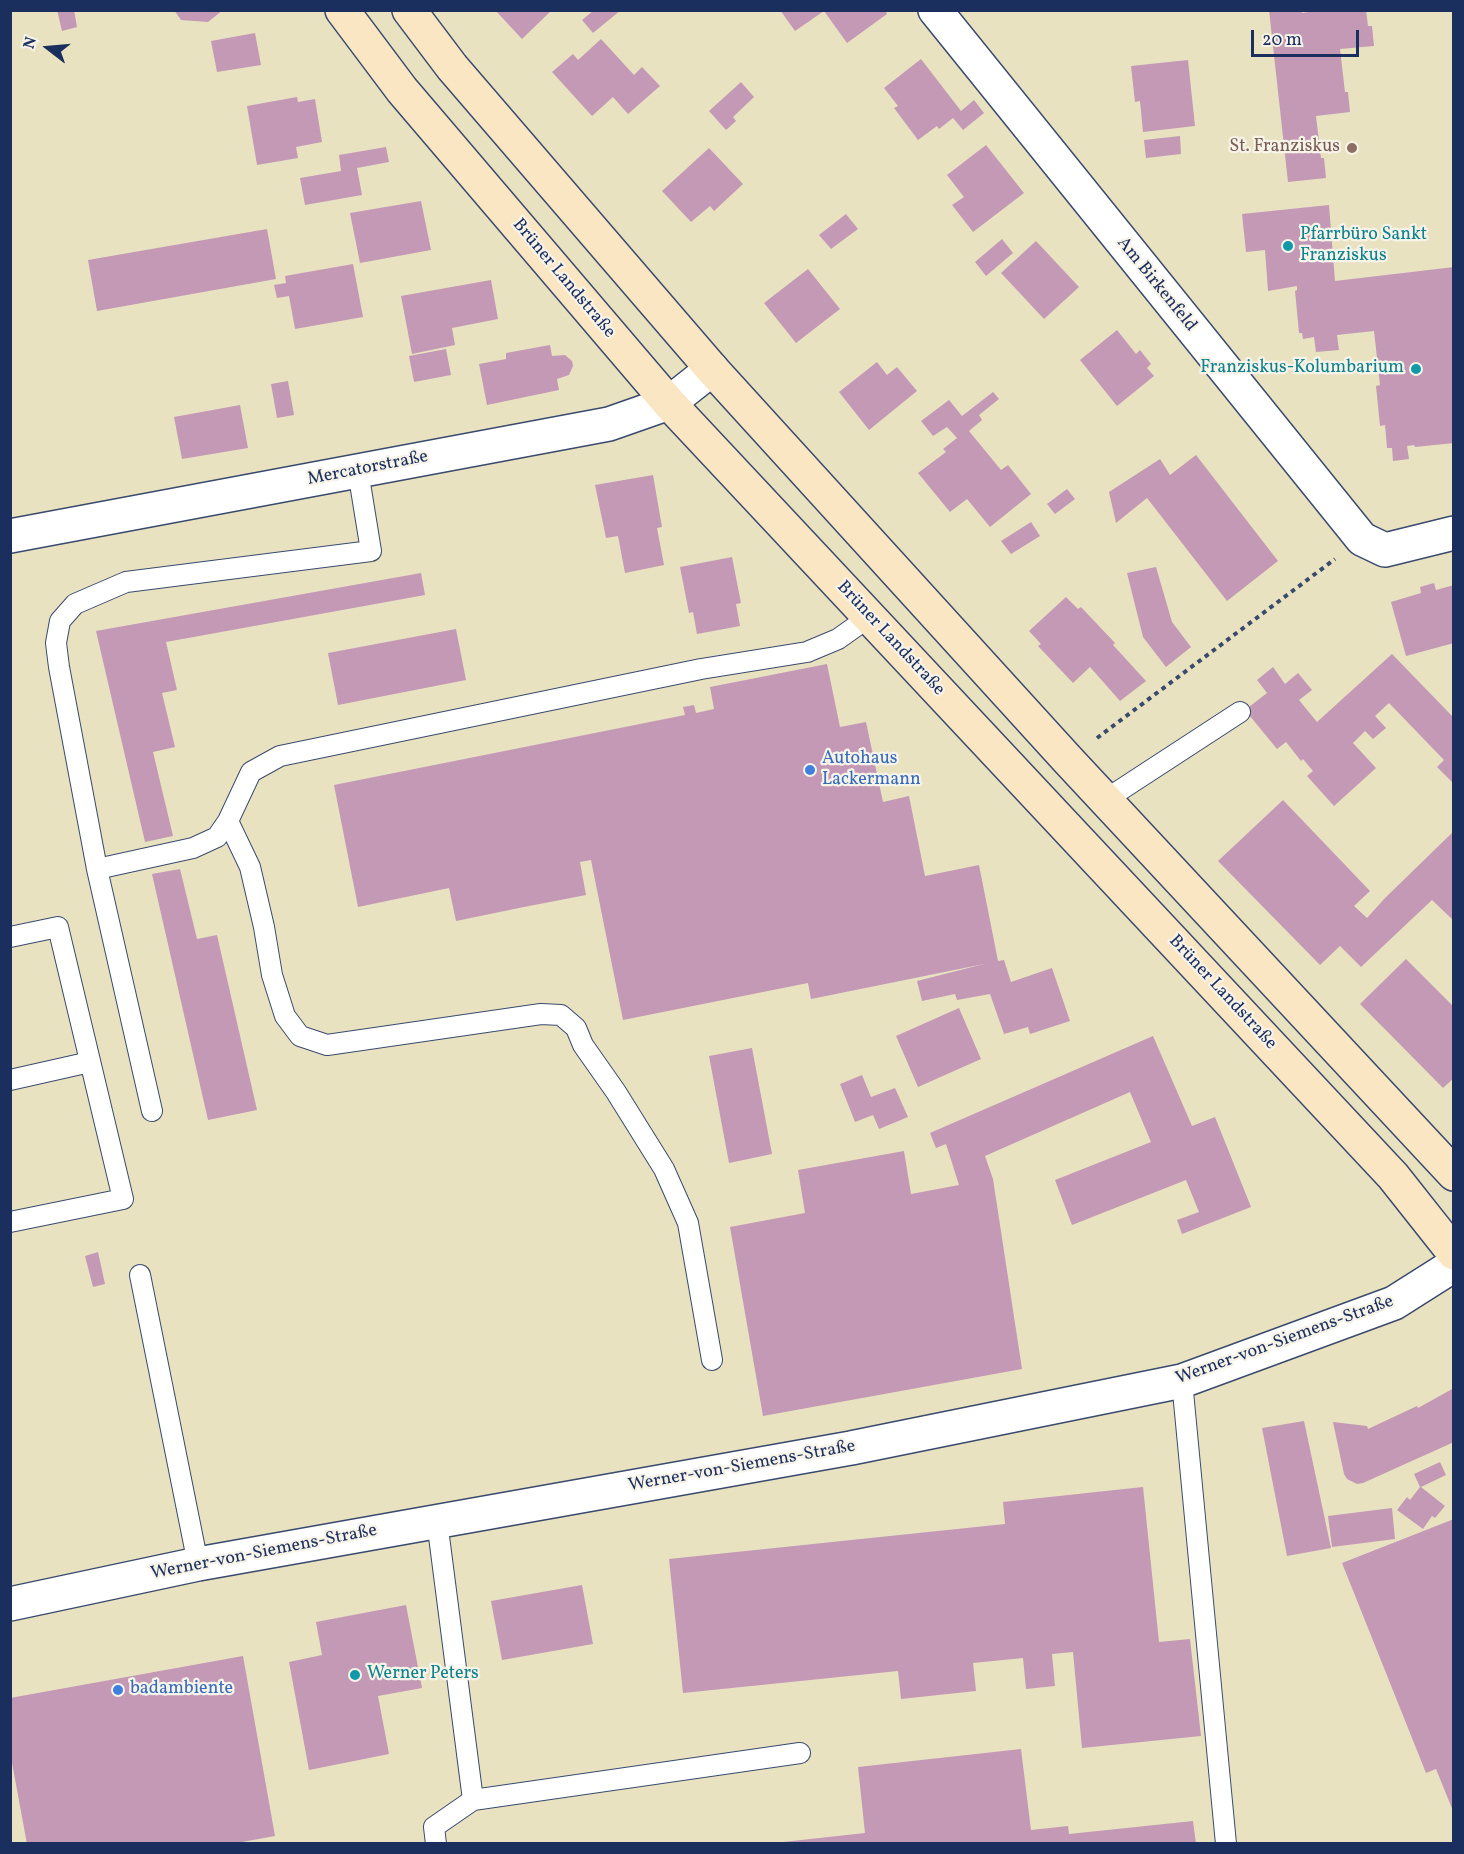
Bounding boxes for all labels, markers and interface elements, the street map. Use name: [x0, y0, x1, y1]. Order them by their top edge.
north arrow: [18, 18, 78, 78]
scale bar: [1254, 18, 1362, 56]
text: 20 m: [1262, 28, 1302, 53]
text: N: [19, 34, 43, 52]
place label: St. Franziskus: [1229, 137, 1340, 159]
marker: St. Franziskus: [1345, 141, 1359, 155]
street label: Brüner Landstraße: [507, 215, 619, 343]
place label: Pfarrbüro Sankt Franziskus: [1300, 225, 1427, 268]
street label: Am Birkenfeld: [1111, 233, 1201, 337]
marker: Pfarrbüro Sankt Franziskus: [1281, 239, 1295, 253]
place label: Franziskus-Kolumbarium: [1200, 358, 1404, 380]
marker: Franziskus-Kolumbarium: [1409, 362, 1423, 376]
street label: Mercatorstraße: [306, 447, 430, 491]
street label: Brüner Landstraße: [831, 577, 949, 701]
place label: Autohaus Lackermann: [822, 749, 921, 792]
marker: Autohaus Lackermann: [803, 763, 817, 777]
street label: Brüner Landstraße: [1163, 931, 1281, 1055]
street label: Werner-von-Siemens-Straße: [1173, 1292, 1397, 1390]
street label: Werner-von-Siemens-Straße: [627, 1436, 857, 1498]
street label: Werner-von-Siemens-Straße: [149, 1520, 379, 1586]
place label: Werner Peters: [367, 1664, 479, 1686]
marker: Werner Peters: [348, 1668, 362, 1682]
place label: badambiente: [130, 1679, 233, 1701]
marker: badambiente: [111, 1683, 125, 1697]

